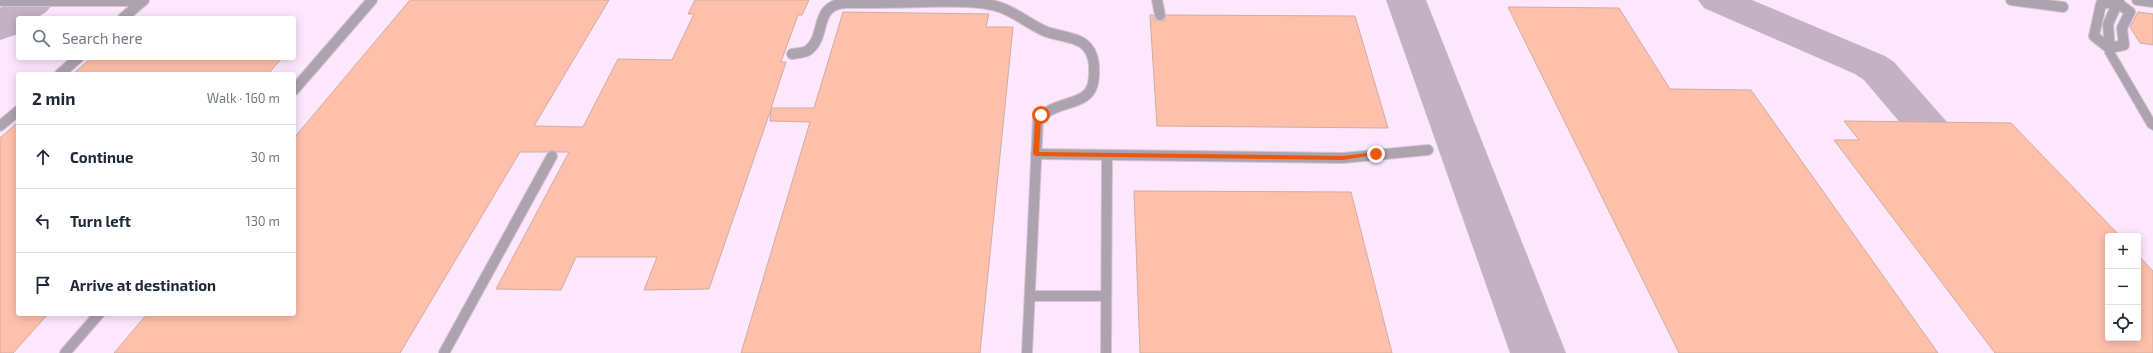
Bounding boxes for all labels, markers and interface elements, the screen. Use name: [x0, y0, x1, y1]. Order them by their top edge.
search box: [16, 16, 296, 60]
icon: search: [30, 27, 52, 49]
text: Search here: [62, 29, 143, 47]
text: 2 min: [32, 88, 75, 108]
text: Walk · 160 m: [207, 90, 280, 106]
route start: [1032, 106, 1050, 124]
route end: [1367, 145, 1385, 163]
icon: ahead: [32, 146, 54, 168]
text: Continue: [70, 148, 133, 166]
text: 30 m: [251, 149, 280, 165]
icon: left: [32, 210, 54, 232]
text: Turn left: [70, 212, 131, 230]
text: 130 m: [245, 213, 280, 229]
map controls: [2105, 233, 2141, 341]
button: +: [2105, 233, 2141, 269]
button: −: [2105, 269, 2141, 305]
icon: arrive: [32, 274, 54, 296]
text: Arrive at destination: [70, 276, 216, 294]
button: locate: [2105, 305, 2141, 341]

